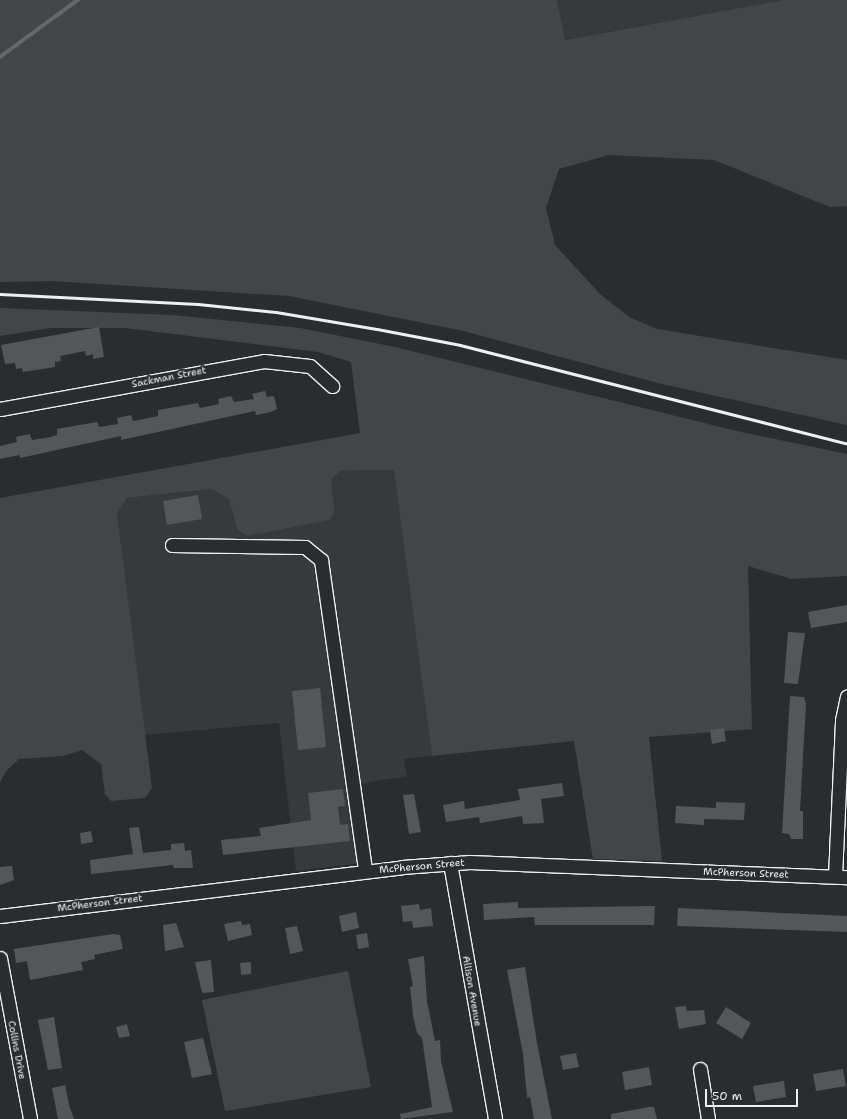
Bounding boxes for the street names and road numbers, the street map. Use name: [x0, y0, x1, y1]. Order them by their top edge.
street label: Sackman Street: [131, 364, 207, 390]
street label: McPherson Street: [379, 856, 465, 876]
street label: McPherson Street: [703, 866, 789, 880]
street label: McPherson Street: [57, 892, 143, 914]
street label: Allison Avenue: [460, 955, 484, 1027]
street label: Collins Drive: [5, 1020, 29, 1080]

